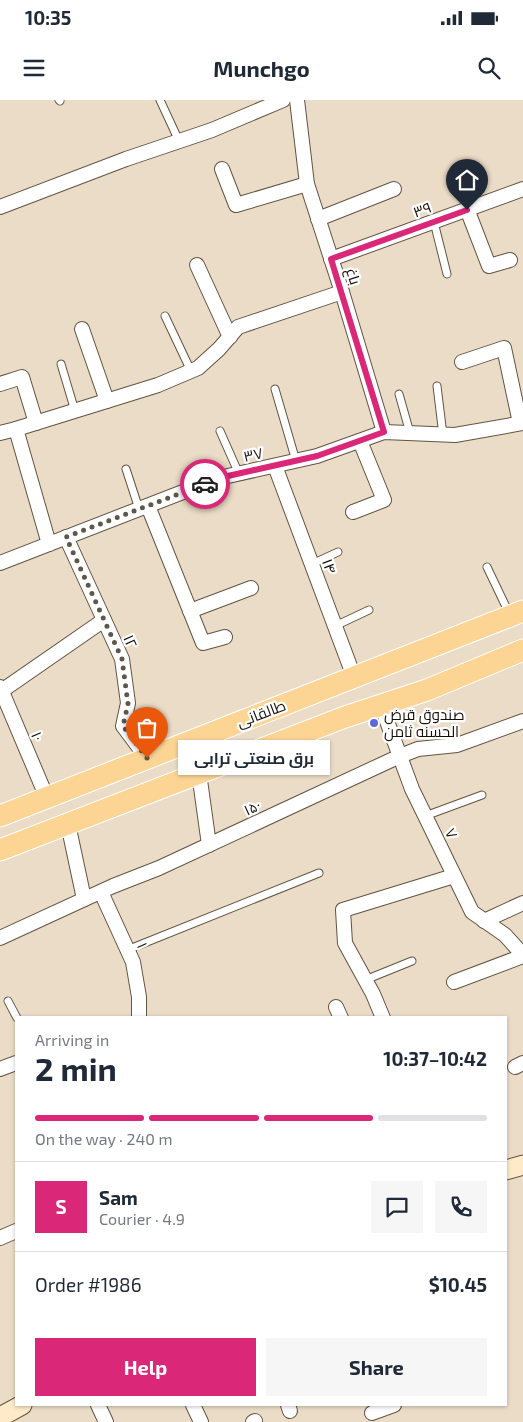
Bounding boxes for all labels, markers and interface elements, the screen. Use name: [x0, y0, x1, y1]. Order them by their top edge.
text: 10:35: [25, 6, 71, 29]
icon: menu: [20, 54, 48, 82]
icon: search: [475, 54, 503, 82]
text: Munchgo: [213, 55, 310, 81]
pin: [446, 159, 488, 210]
icon: home: [453, 166, 481, 194]
street label: ۳۹: [410, 197, 434, 221]
street label: باغ: [340, 265, 365, 288]
street label: ۳۷: [241, 443, 265, 465]
courier: [180, 459, 230, 509]
icon: car: [191, 470, 219, 498]
street label: ۱۴: [319, 556, 341, 576]
street label: ۱۲: [120, 632, 142, 650]
street label: طالقانی: [234, 695, 289, 732]
place label: صندوق قرض الحسنه ثامن: [384, 705, 465, 742]
pin: [126, 707, 168, 758]
icon: bag: [133, 714, 161, 742]
marker: صندوق قرض الحسنه ثامن: [368, 717, 380, 729]
street label: ۱۰: [28, 729, 48, 743]
callout: برق صنعتی ترابی: [177, 740, 330, 776]
text: برق صنعتی ترابی: [194, 748, 314, 767]
street label: ۱۵۰: [241, 795, 263, 819]
street label: ۷: [442, 825, 462, 841]
street label: ۱: [134, 939, 152, 951]
text: Arriving in: [35, 1030, 109, 1049]
text: 10:37–10:42: [383, 1047, 487, 1070]
text: 2 min: [35, 1049, 117, 1087]
text: On the way · 240 m: [35, 1129, 173, 1148]
button: chat: [371, 1181, 423, 1233]
button: phone: [435, 1181, 487, 1233]
text: Sam: [99, 1186, 138, 1209]
text: S: [55, 1195, 67, 1218]
text: Courier · 4.9: [99, 1209, 185, 1228]
text: Order #1986: [35, 1273, 142, 1296]
text: $10.45: [429, 1273, 487, 1296]
button: Help: [35, 1338, 256, 1396]
button: Share: [266, 1338, 487, 1396]

